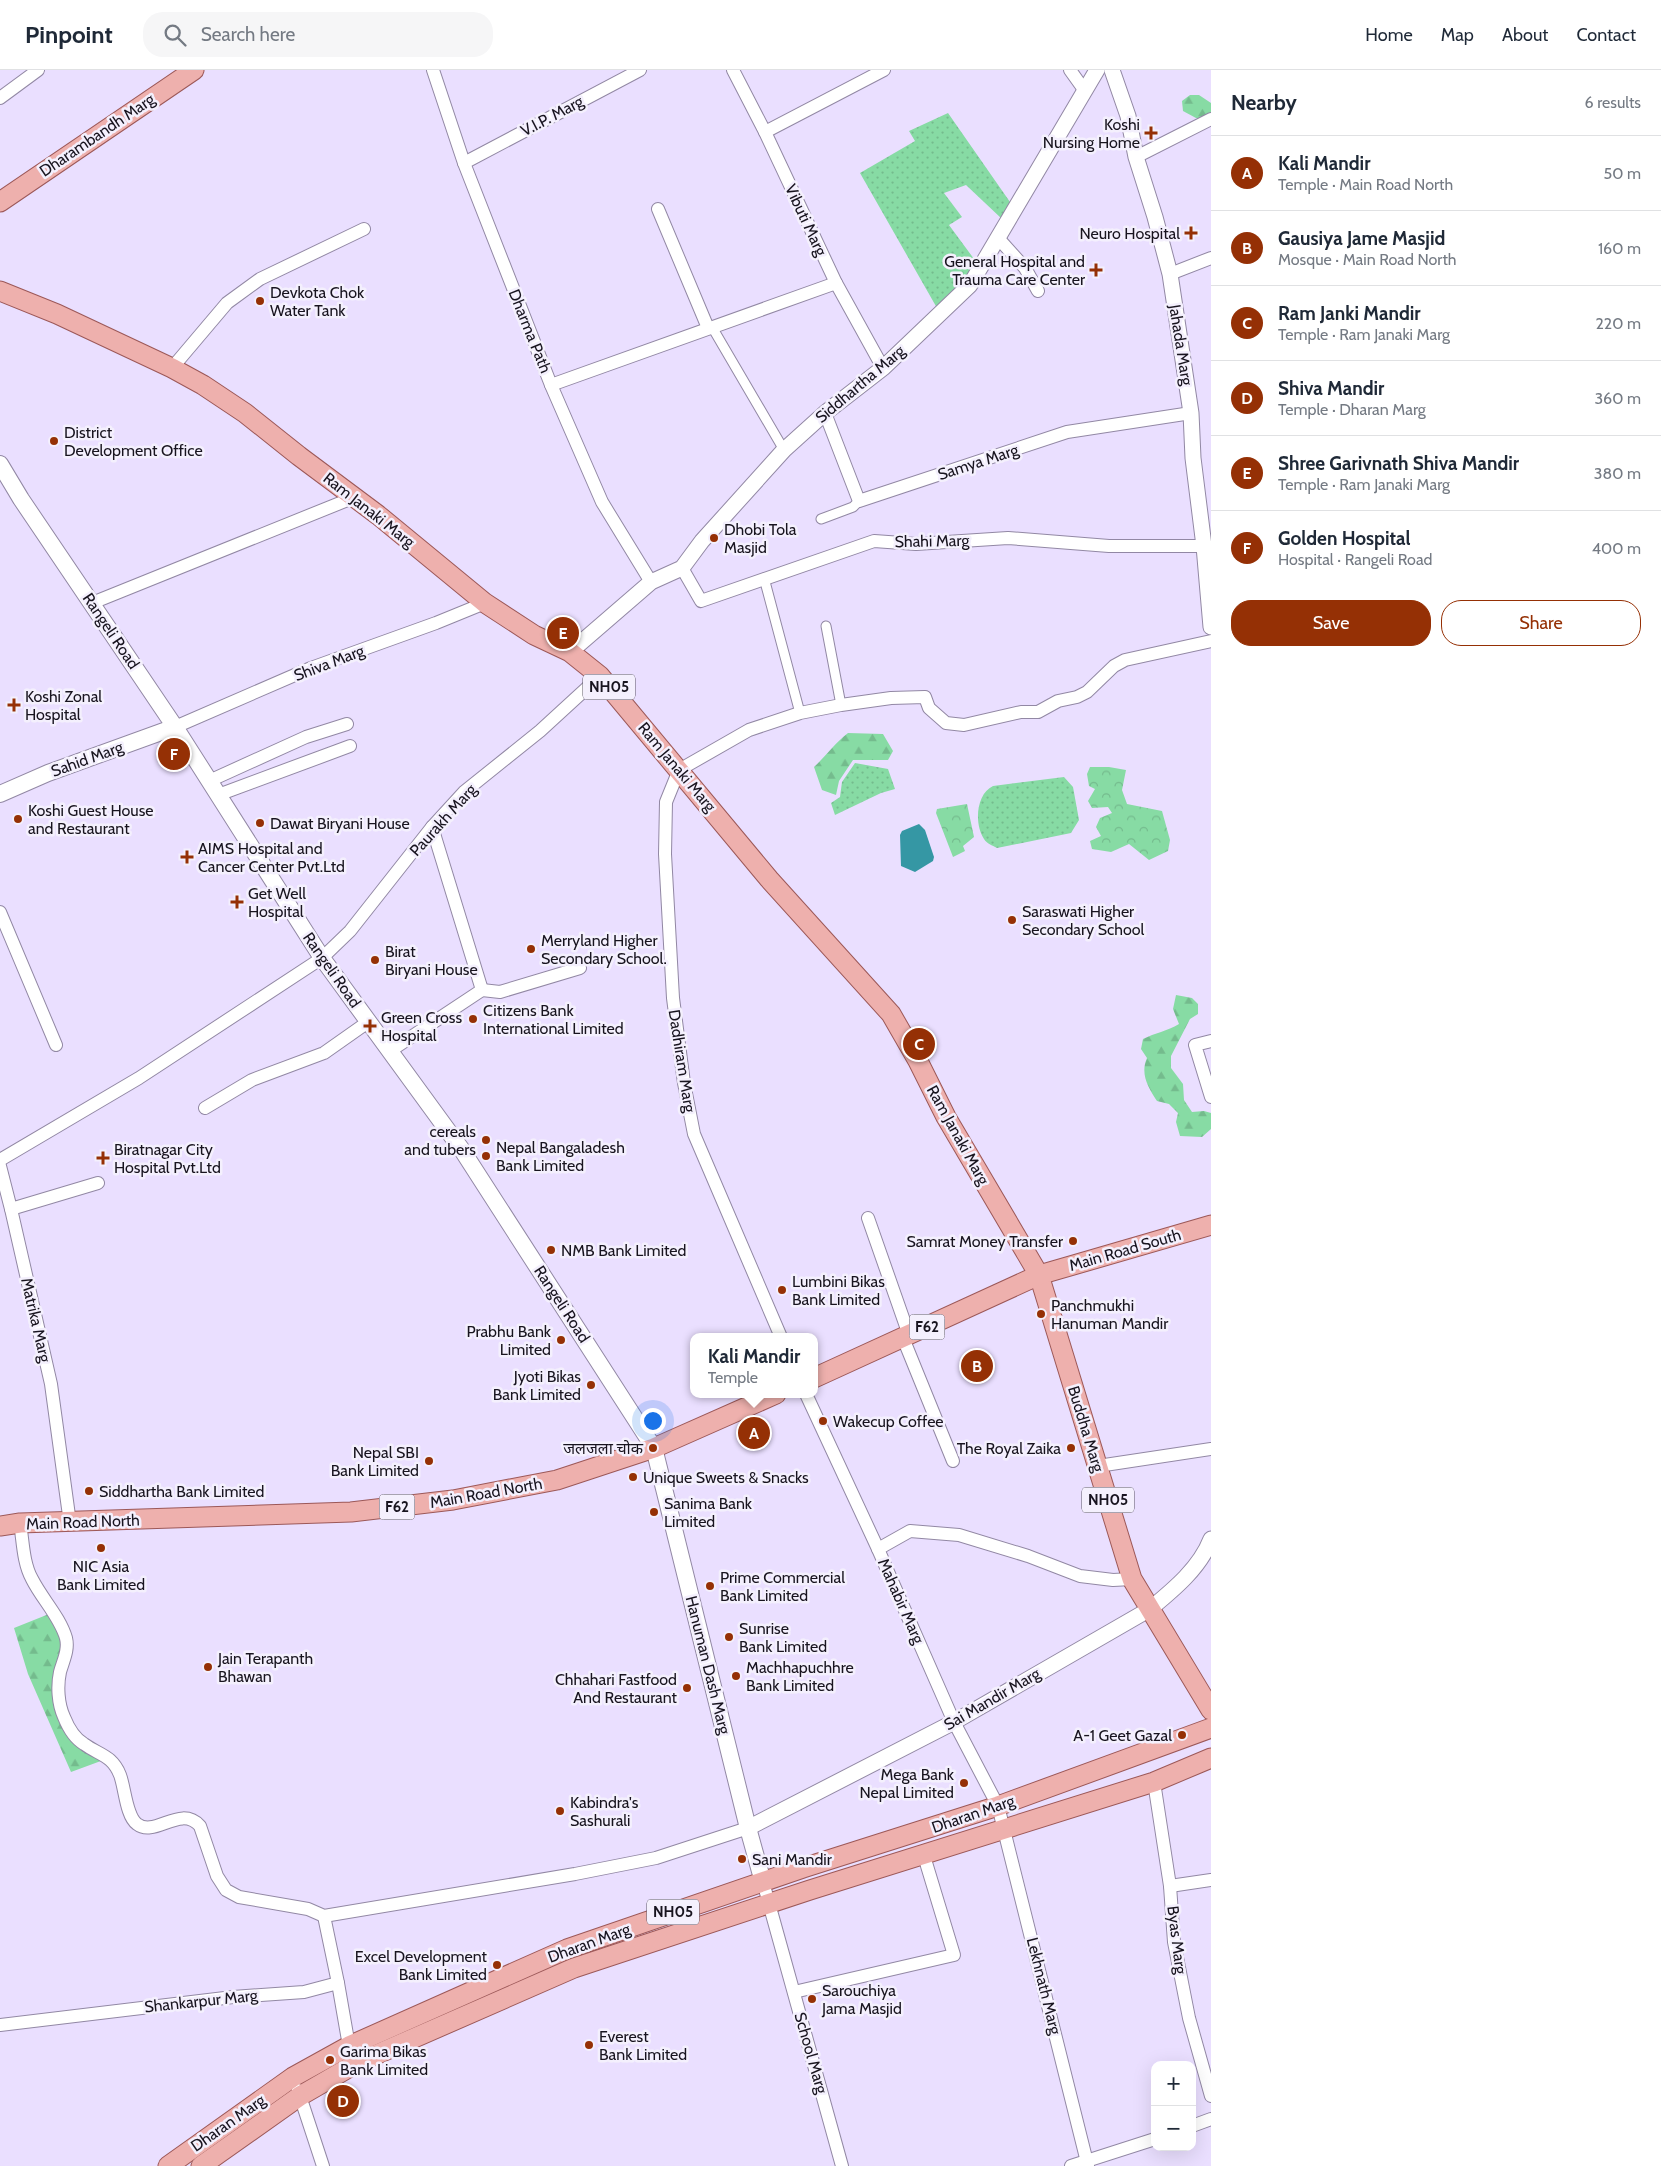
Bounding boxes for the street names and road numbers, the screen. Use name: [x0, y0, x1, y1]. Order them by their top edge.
street label: Dharambandh Marg: [36, 89, 159, 181]
street label: V.I.P. Marg: [517, 91, 587, 140]
street label: Vibuti Marg: [781, 181, 831, 260]
street label: Dharma Path: [505, 286, 555, 376]
street label: Jahada Marg: [1165, 302, 1197, 388]
street label: Siddhartha Marg: [812, 340, 909, 427]
street label: Samya Marg: [935, 440, 1022, 484]
street label: Ram Janaki Marg: [320, 468, 419, 552]
street label: Shahi Marg: [894, 531, 971, 551]
street label: Rangeli Road: [79, 589, 143, 673]
street label: Shiva Marg: [291, 641, 368, 685]
road number: NH05: [583, 674, 635, 700]
street label: Ram Janaki Marg: [634, 718, 721, 816]
street label: Sahid Marg: [48, 737, 126, 781]
street label: Paurakh Marg: [406, 779, 481, 860]
street label: Rangeli Road: [299, 929, 365, 1011]
street label: Dadhiram Marg: [664, 1008, 700, 1115]
street label: Ram Janaki Marg: [923, 1082, 994, 1189]
street label: Main Road South: [1067, 1225, 1183, 1275]
street label: Rangeli Road: [530, 1262, 594, 1346]
street label: Matrika Marg: [17, 1276, 55, 1365]
road number: F62: [910, 1314, 944, 1340]
street label: Buddha Marg: [1064, 1384, 1108, 1475]
street label: Main Road North: [428, 1474, 544, 1512]
road number: NH05: [1082, 1488, 1134, 1512]
road number: F62: [380, 1494, 414, 1520]
street label: Main Road North: [26, 1511, 140, 1533]
street label: Mahabir Marg: [874, 1555, 929, 1648]
street label: Hanuman Dash Marg: [682, 1594, 735, 1737]
street label: Sai Mandir Marg: [940, 1663, 1044, 1734]
street label: Dharan Marg: [929, 1791, 1018, 1837]
road number: NH05: [647, 1900, 699, 1924]
street label: Byas Marg: [1163, 1905, 1191, 1976]
street label: Dharan Marg: [545, 1919, 634, 1967]
street label: Lekhnath Marg: [1023, 1935, 1066, 2038]
street label: Shankarpur Marg: [143, 1985, 260, 2016]
street label: School Marg: [790, 2010, 832, 2097]
street label: Dharan Marg: [187, 2090, 270, 2156]

